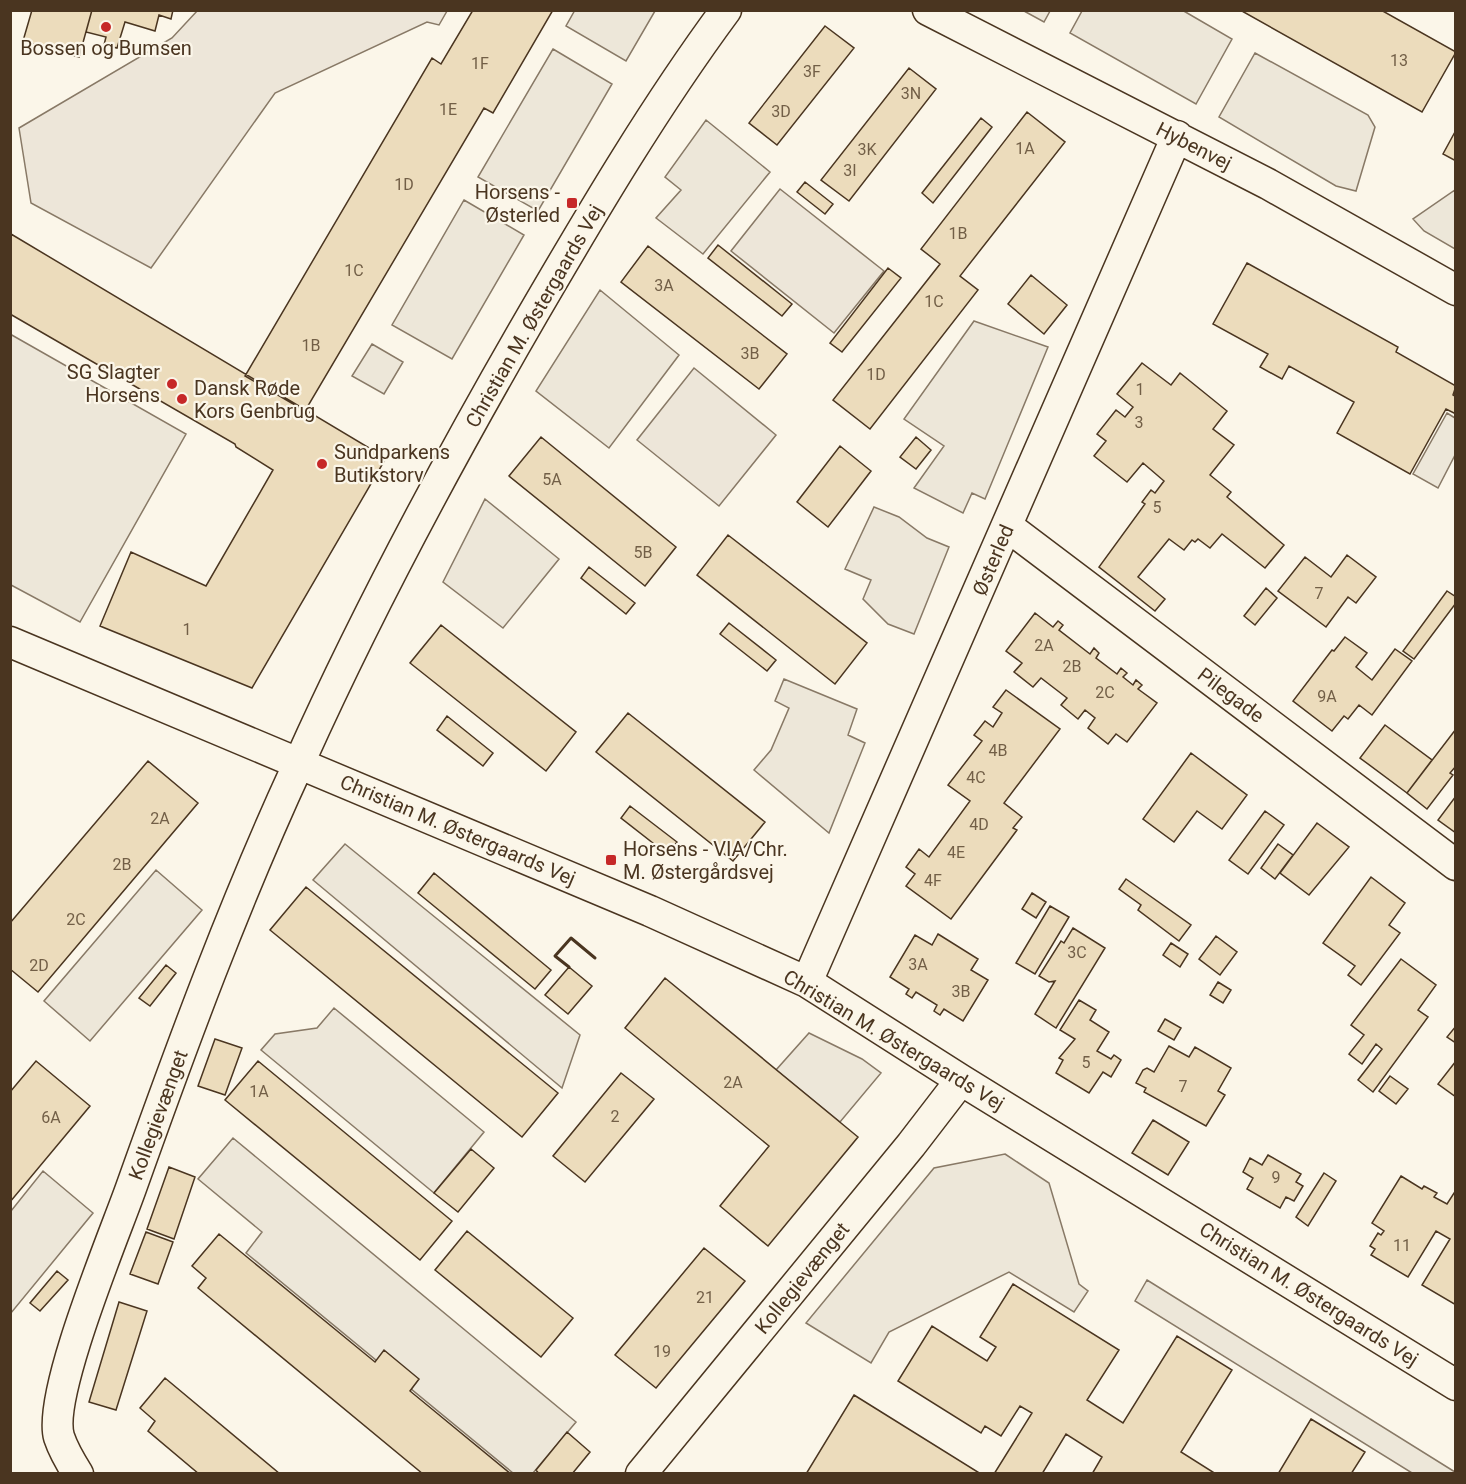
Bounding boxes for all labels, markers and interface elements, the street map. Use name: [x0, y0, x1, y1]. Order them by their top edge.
marker: Bossen og Bumsen: [99, 20, 113, 34]
place label: Bossen og Bumsen: [20, 36, 192, 60]
house number: 13: [1390, 51, 1408, 70]
house number: 1F: [471, 54, 489, 73]
house number: 3F: [803, 62, 821, 81]
house number: 3N: [901, 84, 921, 103]
house number: 1E: [439, 100, 457, 119]
house number: 3D: [771, 102, 791, 121]
street label: Hybenvej: [1152, 117, 1236, 175]
house number: 1A: [1015, 139, 1035, 158]
house number: 3K: [857, 140, 877, 159]
house number: 3I: [843, 161, 857, 180]
house number: 1D: [394, 175, 414, 194]
place label: Horsens - Østerled: [475, 180, 560, 227]
marker: Horsens - Østerled: [565, 196, 579, 210]
street label: Christian M. Østergaards Vej: [460, 200, 608, 432]
house number: 1B: [949, 224, 968, 243]
house number: 1C: [344, 261, 364, 280]
house number: 3A: [654, 276, 674, 295]
house number: 1C: [924, 292, 944, 311]
house number: 1B: [302, 336, 321, 355]
house number: 3B: [741, 344, 760, 363]
place label: SG Slagter Horsens: [67, 360, 160, 407]
house number: 1D: [866, 365, 886, 384]
place label: Dansk Røde Kors Genbrug: [194, 376, 315, 423]
marker: SG Slagter Horsens: [165, 377, 179, 391]
house number: 1: [1136, 380, 1145, 399]
marker: Dansk Røde Kors Genbrug: [175, 392, 189, 406]
house number: 3: [1135, 413, 1144, 432]
place label: Sundparkens Butikstorv: [334, 440, 450, 487]
marker: Sundparkens Butikstorv: [315, 457, 329, 471]
house number: 5A: [542, 470, 562, 489]
house number: 5: [1153, 498, 1162, 517]
street label: Østerled: [967, 521, 1019, 599]
house number: 5B: [634, 543, 653, 562]
house number: 7: [1315, 584, 1324, 603]
house number: 1: [183, 620, 192, 639]
house number: 2A: [1034, 636, 1054, 655]
house number: 2B: [1063, 657, 1082, 676]
street label: Pilegade: [1193, 662, 1269, 728]
house number: 2C: [1095, 683, 1115, 702]
house number: 9A: [1317, 687, 1337, 706]
house number: 4B: [989, 741, 1008, 760]
house number: 4C: [966, 768, 986, 787]
street label: Christian M. Østergaards Vej: [337, 769, 579, 891]
house number: 2A: [150, 809, 170, 828]
house number: 4D: [969, 815, 989, 834]
place label: Horsens - VIA/Chr. M. Østergårdsvej: [623, 837, 788, 884]
house number: 4E: [947, 843, 965, 862]
marker: Horsens - VIA/Chr. M. Østergårdsvej: [604, 853, 618, 867]
house number: 2B: [113, 855, 132, 874]
house number: 4F: [924, 871, 942, 890]
house number: 2C: [66, 910, 86, 929]
house number: 3C: [1067, 943, 1087, 962]
house number: 3A: [908, 955, 928, 974]
house number: 2D: [29, 956, 49, 975]
street label: Christian M. Østergaards Vej: [779, 964, 1009, 1116]
house number: 3B: [952, 982, 971, 1001]
street label: Kollegievænget: [123, 1047, 193, 1183]
house number: 5: [1082, 1053, 1091, 1072]
house number: 2A: [723, 1073, 743, 1092]
house number: 7: [1179, 1077, 1188, 1096]
house number: 1A: [249, 1082, 269, 1101]
house number: 2: [611, 1107, 620, 1126]
house number: 6A: [41, 1108, 61, 1127]
house number: 9: [1272, 1168, 1281, 1187]
street label: Kollegievænget: [750, 1217, 854, 1339]
street label: Christian M. Østergaards Vej: [1195, 1217, 1423, 1371]
house number: 11: [1393, 1236, 1411, 1255]
house number: 21: [696, 1288, 714, 1307]
house number: 19: [653, 1342, 671, 1361]

